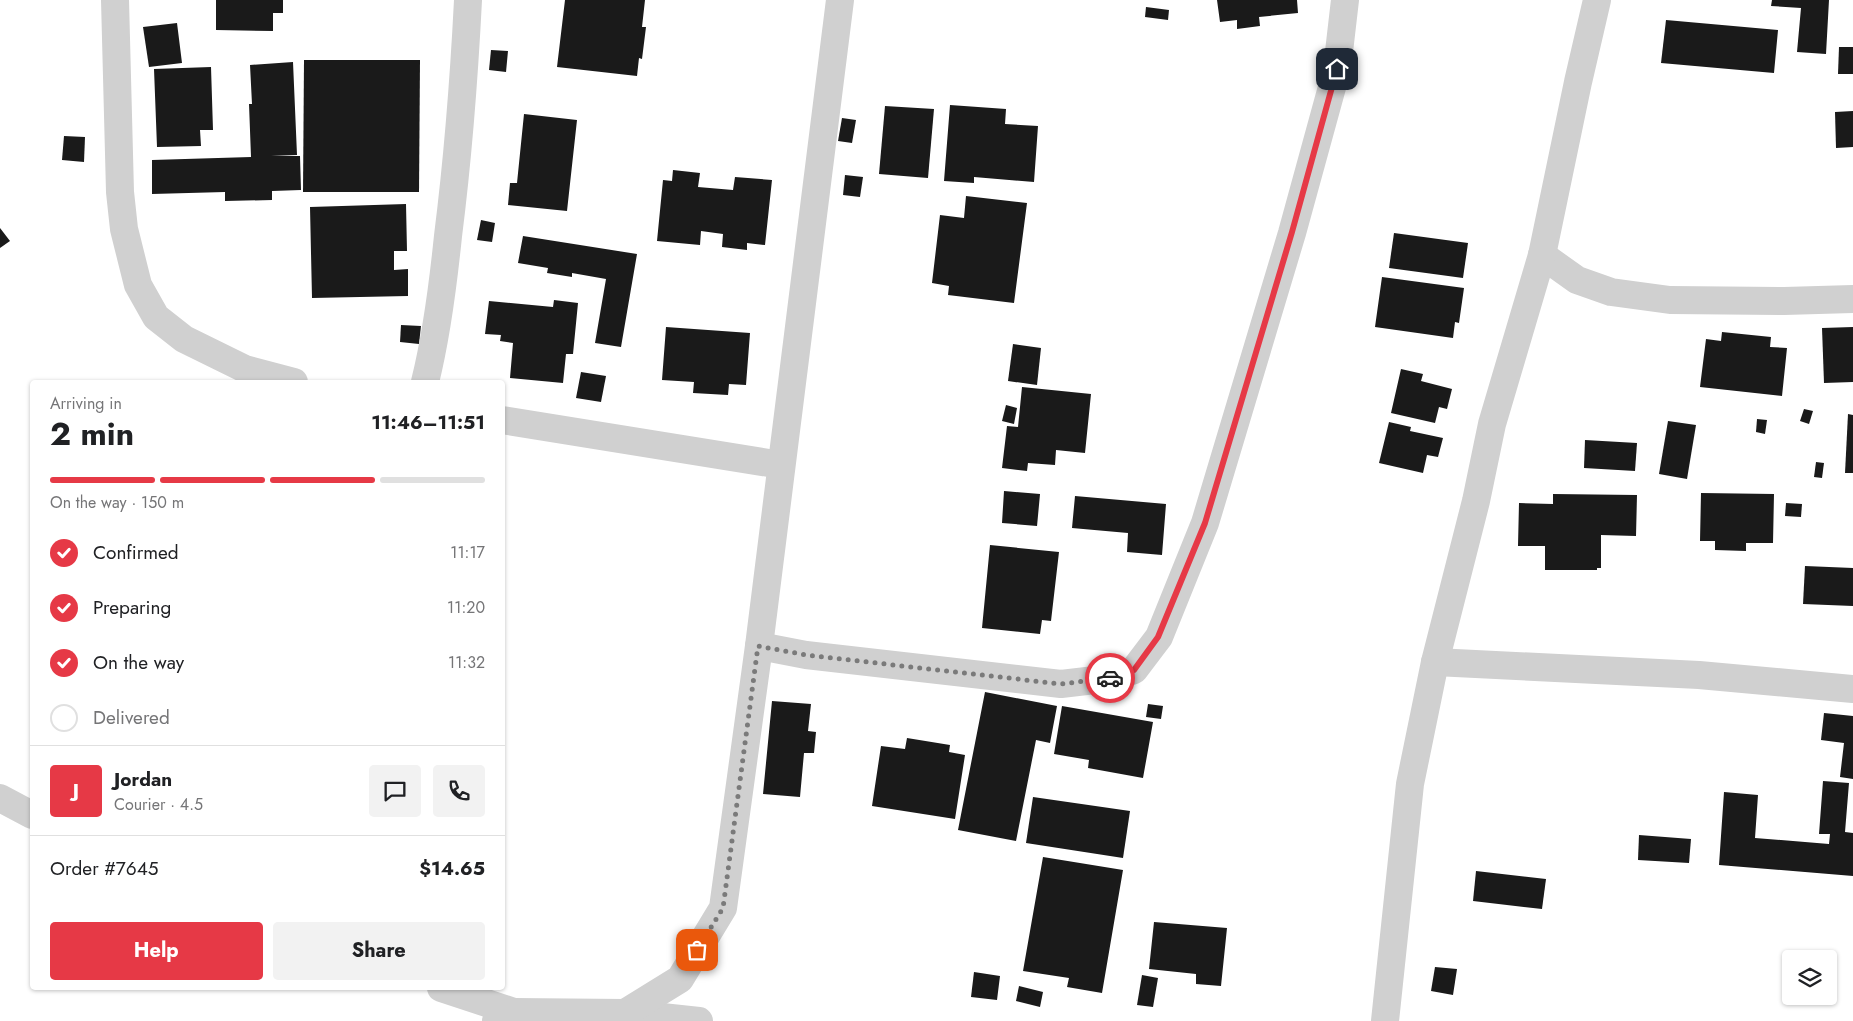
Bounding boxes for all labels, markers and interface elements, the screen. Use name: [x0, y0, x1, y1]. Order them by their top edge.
pin: [1316, 48, 1358, 90]
icon: home: [1323, 55, 1351, 83]
text: Arriving in: [50, 392, 122, 415]
text: 11:46–11:51: [371, 409, 485, 436]
text: 2 min: [50, 411, 134, 457]
text: On the way · 150 m: [50, 491, 184, 514]
icon: check: [50, 539, 78, 567]
text: Confirmed: [93, 539, 179, 566]
text: 11:17: [450, 541, 485, 564]
icon: check: [50, 594, 78, 622]
text: Preparing: [93, 594, 171, 621]
text: 11:20: [447, 596, 485, 619]
icon: check: [50, 649, 78, 677]
text: On the way: [93, 649, 184, 676]
text: 11:32: [448, 651, 485, 674]
courier: [1085, 653, 1135, 703]
icon: car: [1096, 664, 1124, 692]
text: Delivered: [93, 704, 170, 731]
button: chat: [369, 765, 421, 817]
button: phone: [433, 765, 485, 817]
text: Jordan: [114, 766, 172, 793]
text: J: [73, 777, 79, 804]
text: Courier · 4.5: [114, 793, 203, 816]
text: Order #7645: [50, 855, 159, 882]
text: $14.65: [419, 855, 485, 882]
button: Help: [50, 922, 263, 980]
button: Share: [273, 922, 485, 980]
pin: [676, 929, 718, 971]
icon: bag: [683, 936, 711, 964]
map controls: [1782, 950, 1837, 1005]
button: layers: [1782, 950, 1837, 1005]

